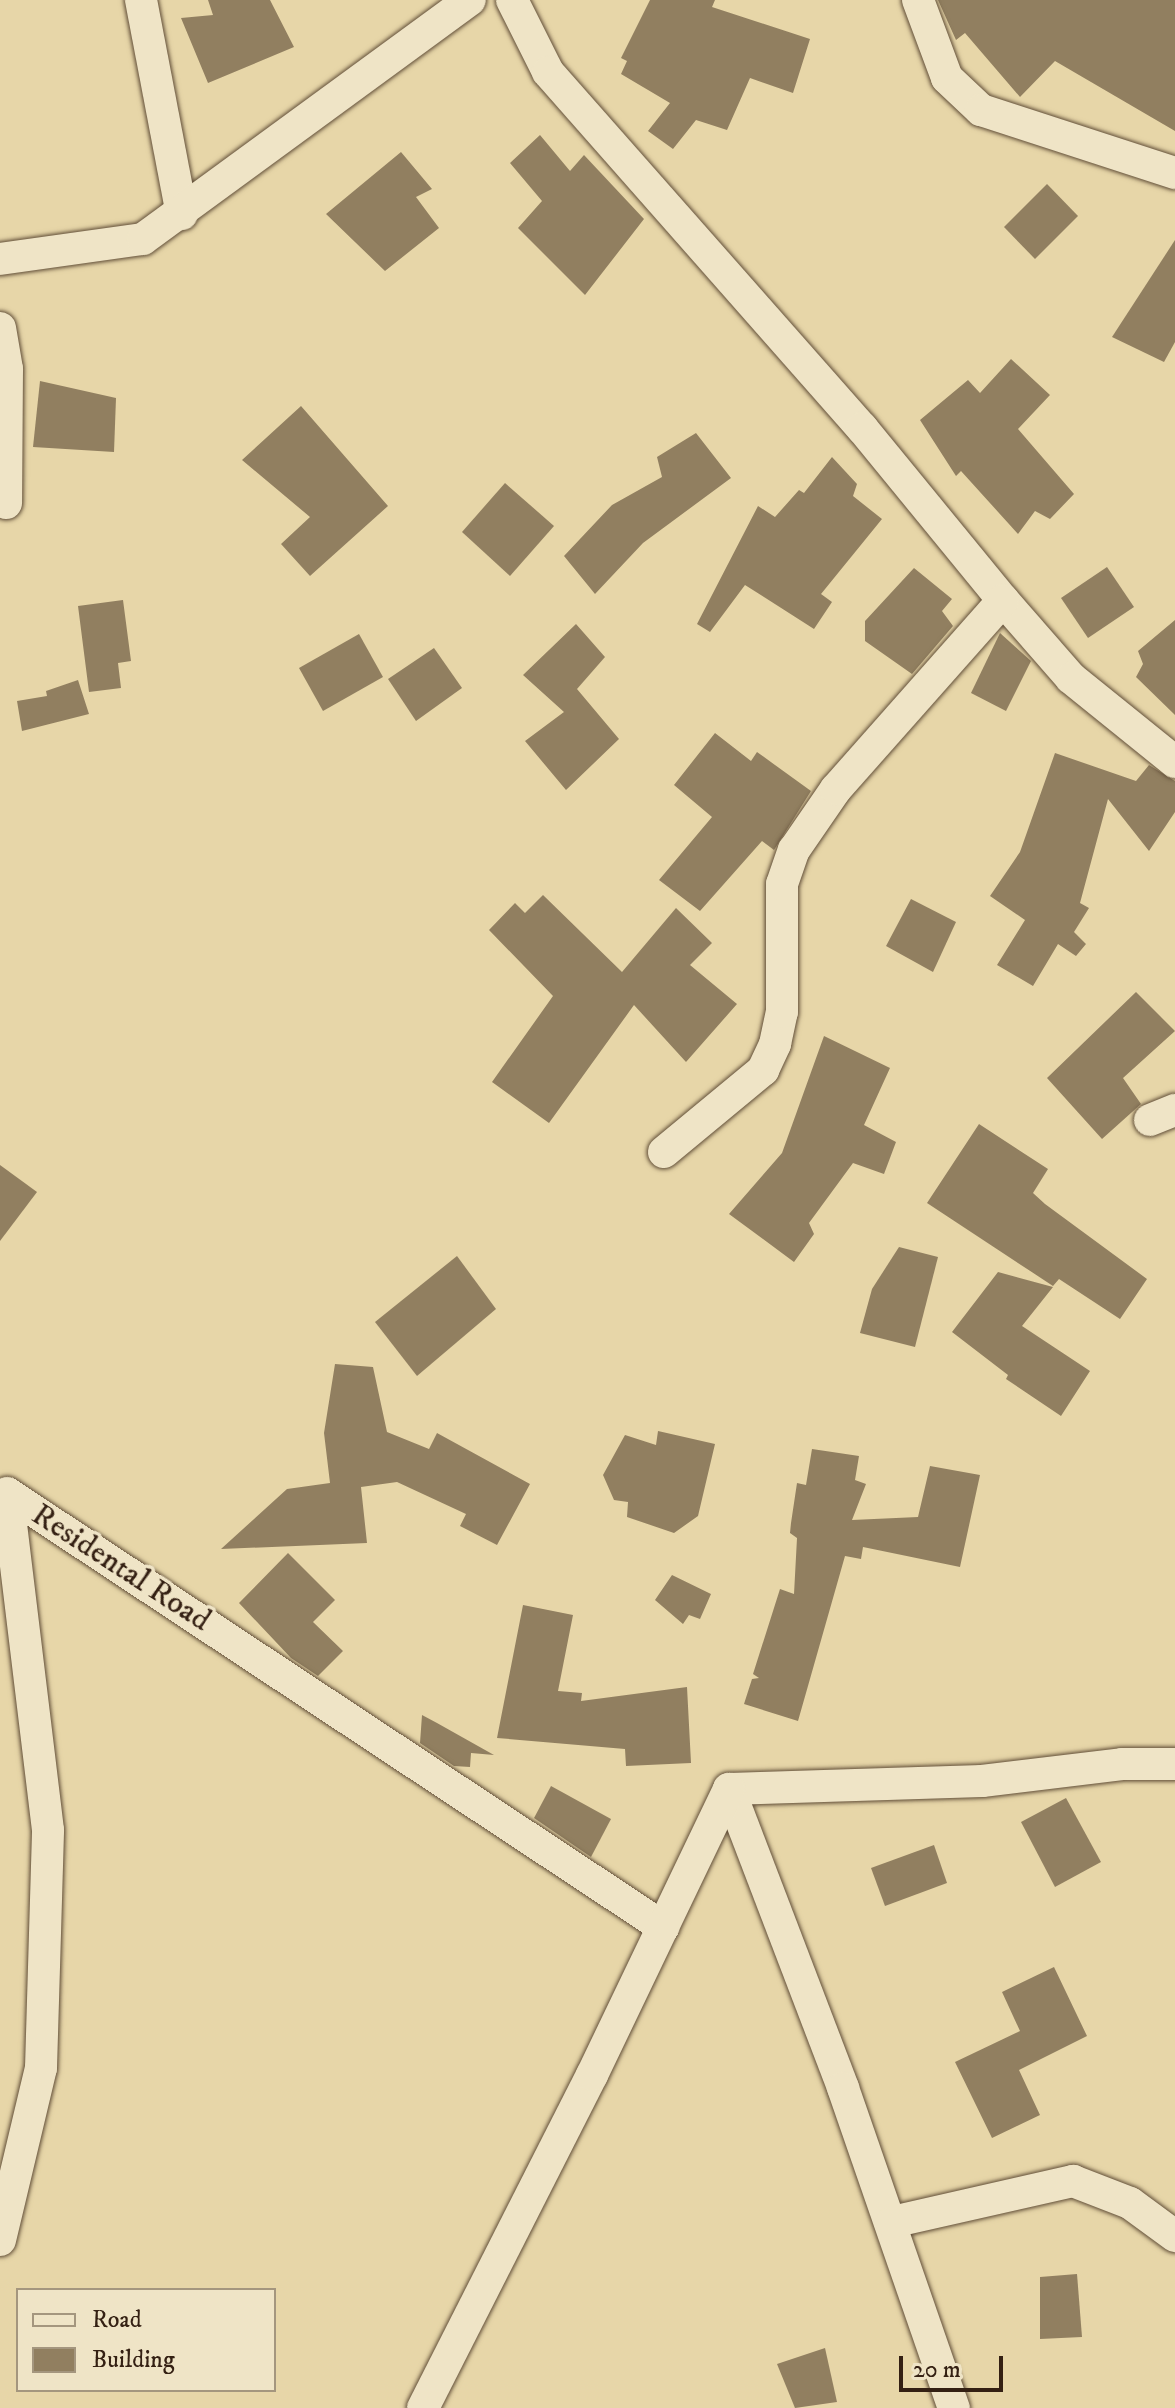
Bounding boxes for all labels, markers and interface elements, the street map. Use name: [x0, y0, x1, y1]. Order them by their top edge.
street label: Residental Road: [24, 1496, 218, 1640]
legend: [16, 2288, 276, 2392]
text: Road: [92, 2305, 142, 2335]
scale bar: [903, 2340, 1007, 2390]
text: Building: [92, 2345, 175, 2375]
text: 20 m: [913, 2355, 961, 2385]

